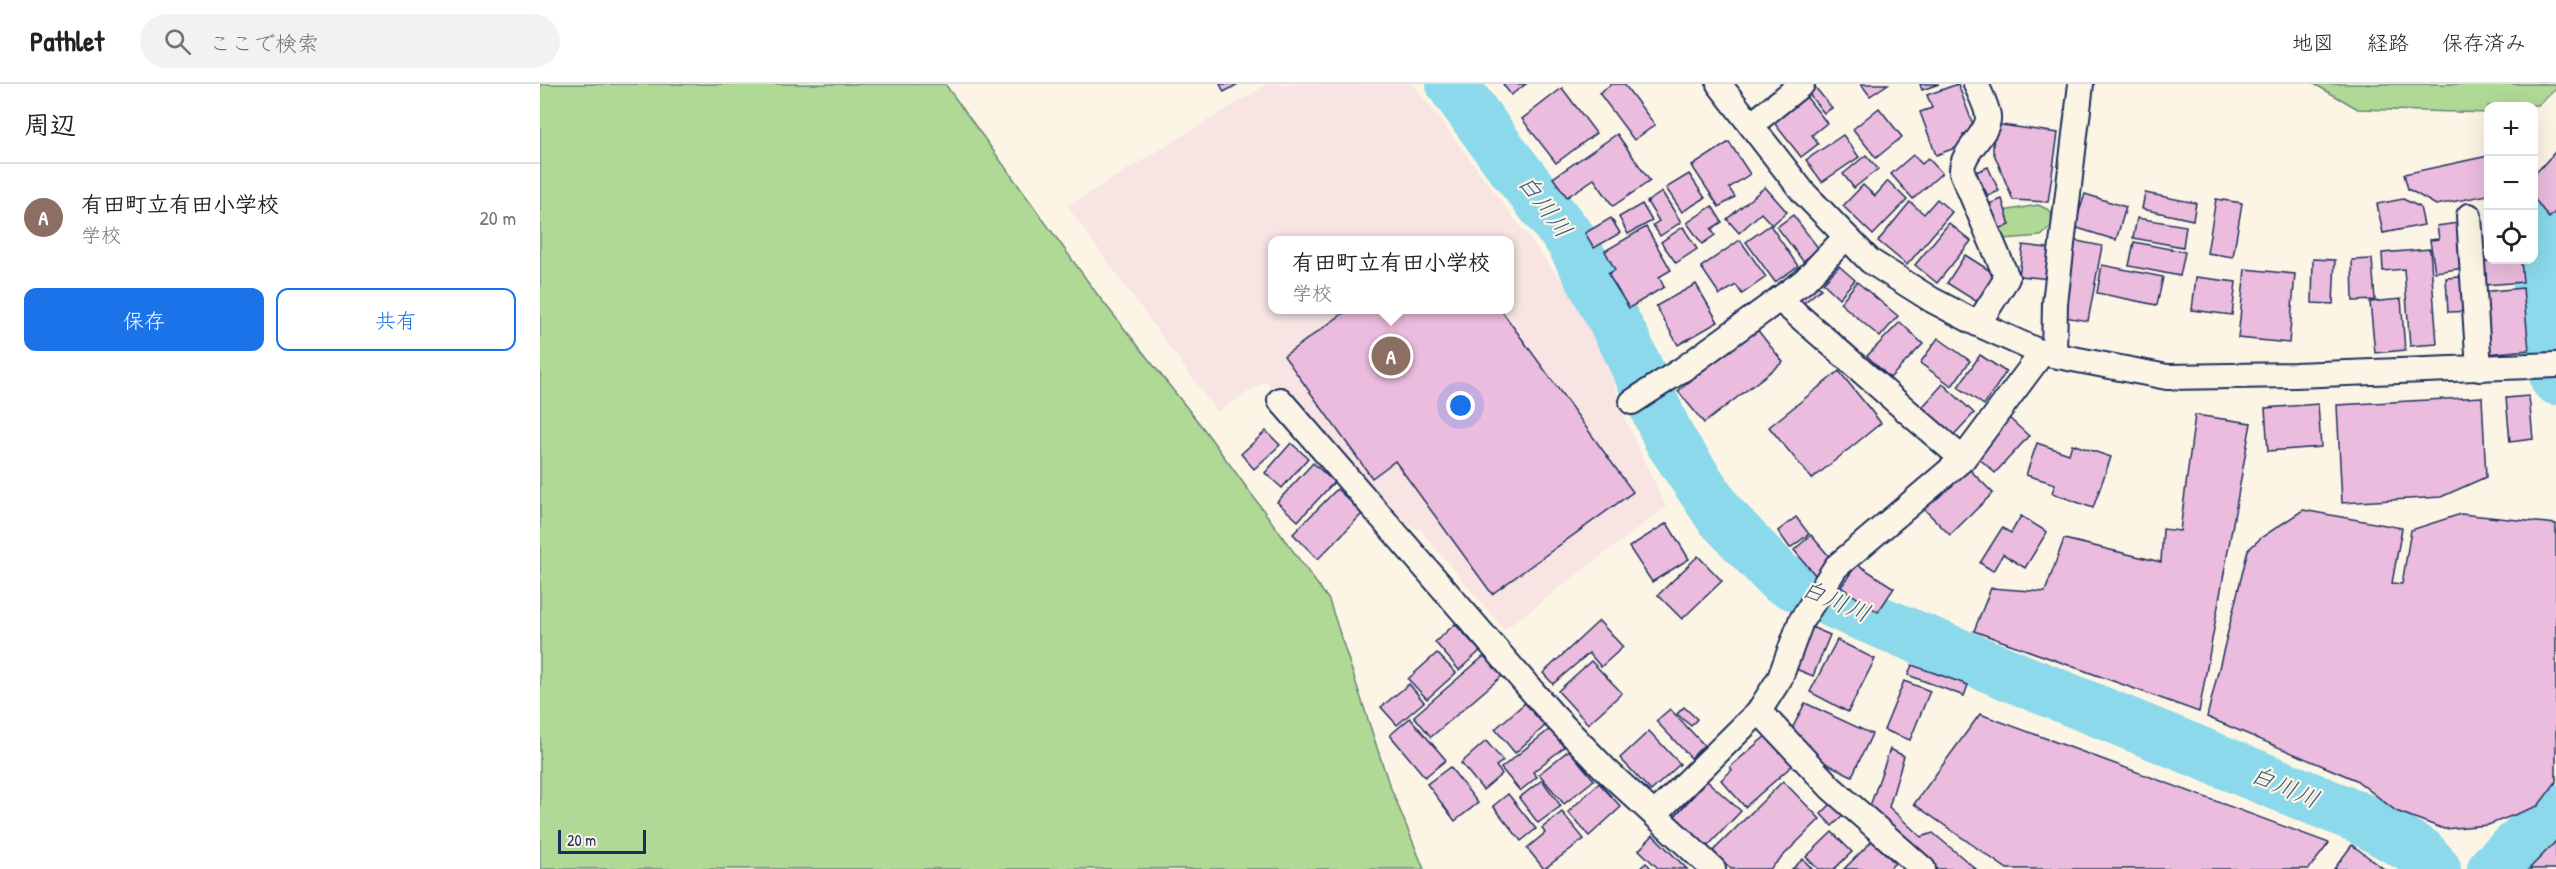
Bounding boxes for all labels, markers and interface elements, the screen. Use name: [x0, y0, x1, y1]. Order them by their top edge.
search box: [140, 14, 560, 68]
text: Pathlet: [30, 22, 104, 60]
icon: search: [161, 25, 194, 58]
text: ここで検索: [209, 28, 319, 58]
text: 地図: [2292, 28, 2334, 57]
text: 経路: [2367, 28, 2409, 57]
text: 保存済み: [2442, 28, 2526, 57]
map controls: [2484, 102, 2538, 264]
button: +: [2484, 102, 2538, 156]
text: 周辺: [24, 107, 76, 142]
button: −: [2484, 156, 2538, 210]
water label: 白川川: [1511, 167, 1580, 244]
text: 有田町立有田小学校: [81, 189, 279, 219]
text: A: [39, 204, 48, 231]
text: 20 m: [479, 204, 516, 231]
button: locate: [2484, 210, 2538, 264]
text: 学校: [81, 221, 121, 248]
popup: [1268, 236, 1514, 314]
text: 有田町立有田小学校: [1292, 247, 1490, 277]
text: 学校: [1292, 279, 1332, 306]
button: 保存: [24, 288, 264, 351]
button: 共有: [276, 288, 516, 351]
pin: A: [1372, 334, 1410, 378]
your location: [1446, 391, 1475, 420]
water label: 白川川: [1797, 571, 1876, 629]
water label: 白川川: [2246, 757, 2325, 815]
scale bar: [558, 827, 646, 854]
text: 20 m: [567, 829, 596, 851]

